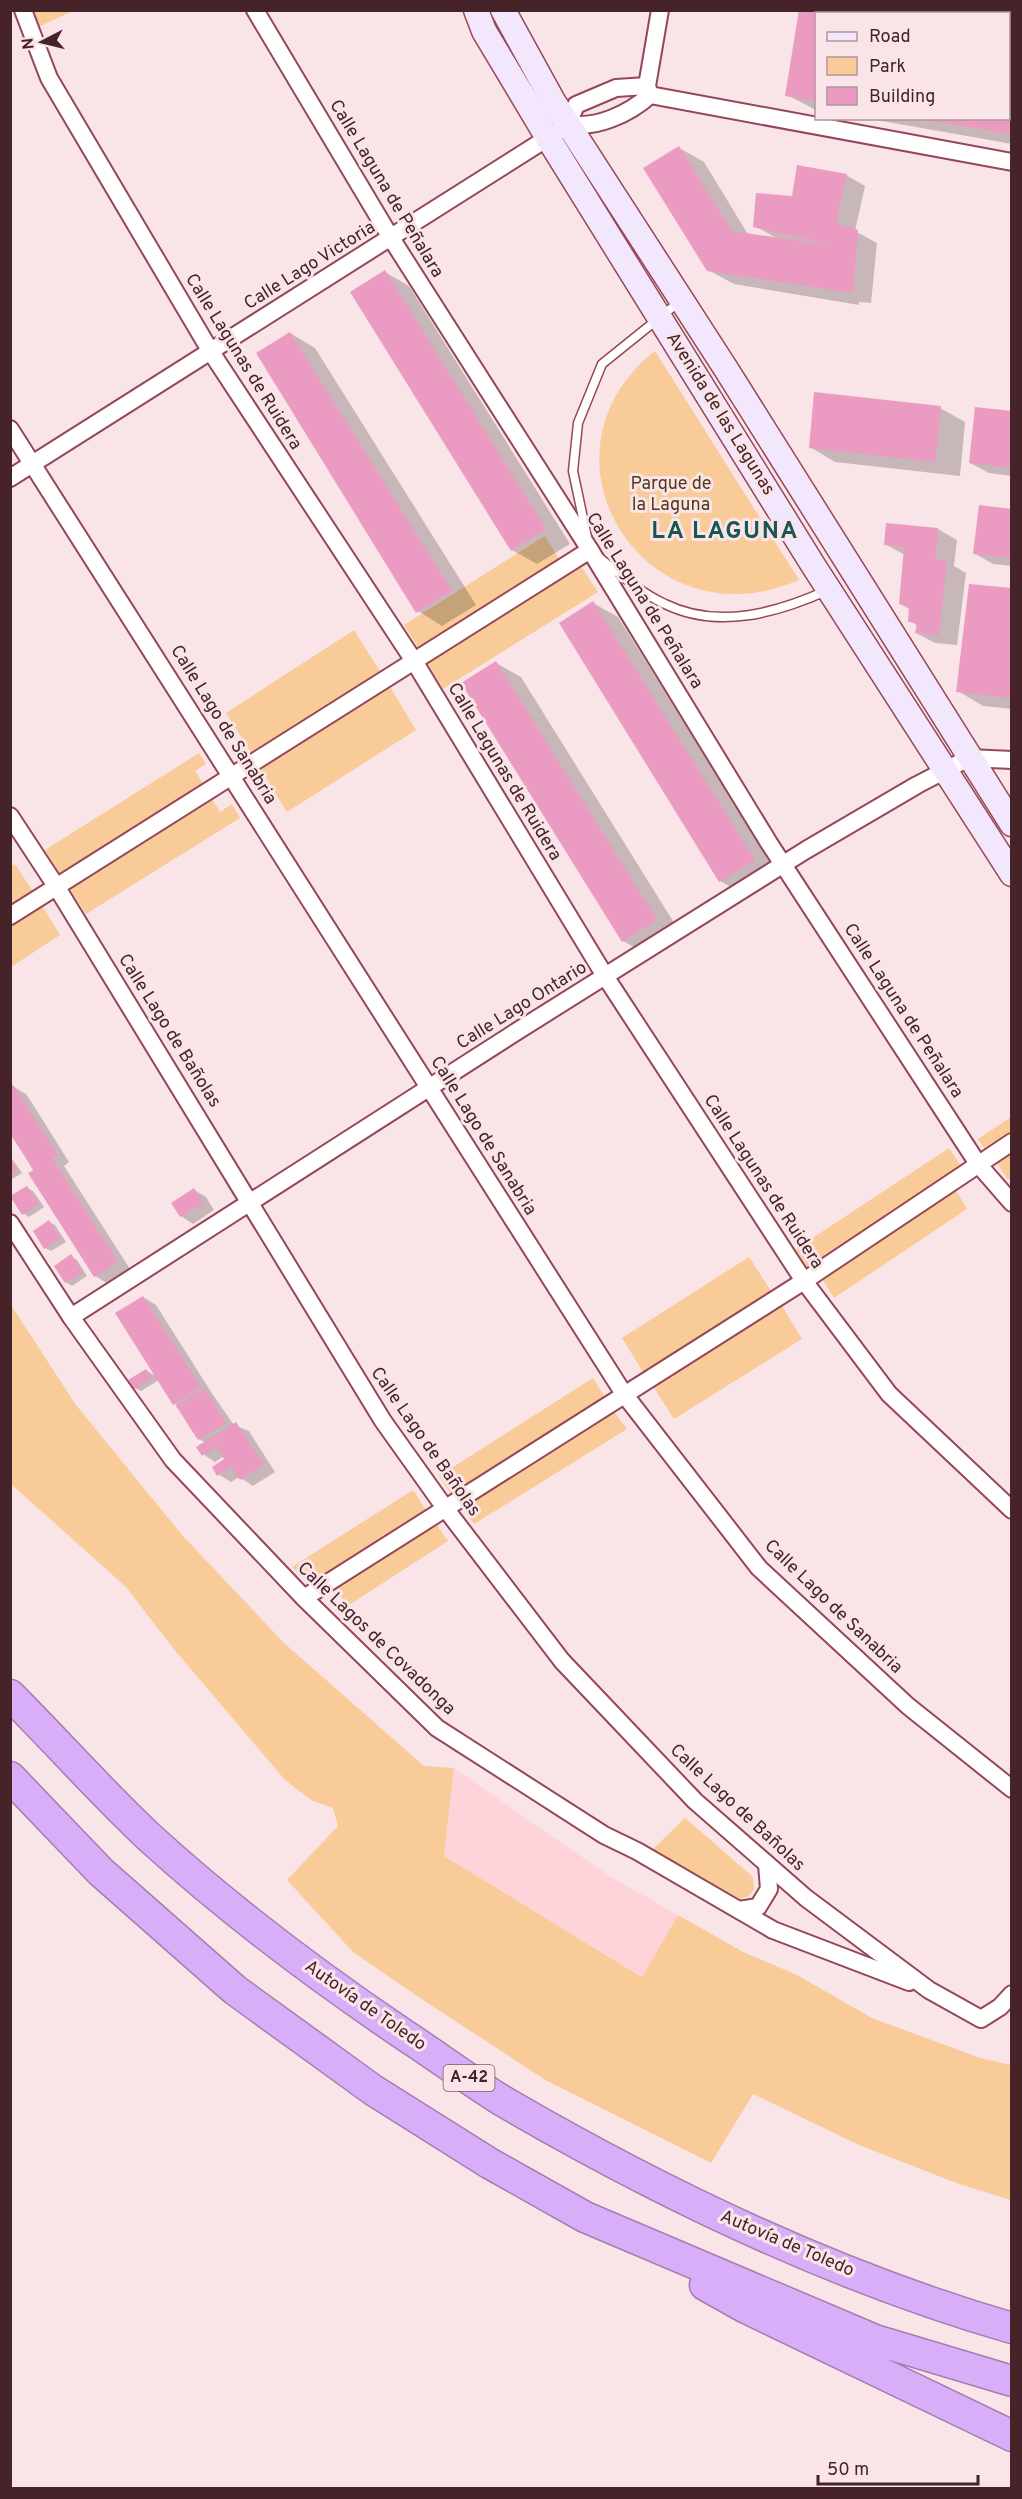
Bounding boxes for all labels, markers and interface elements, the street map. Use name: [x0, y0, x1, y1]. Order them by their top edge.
north arrow: [12, 12, 72, 72]
legend: [815, 12, 1010, 120]
text: Road: [869, 26, 911, 49]
text: N: [18, 37, 40, 51]
text: Park: [869, 56, 906, 79]
text: Building: [869, 86, 935, 109]
street label: Calle Laguna de Peñalara: [324, 96, 448, 282]
street label: Calle Lago Victoria: [240, 216, 380, 316]
street label: Calle Lagunas de Ruidera: [179, 270, 307, 454]
street label: Avenida de las Lagunas: [660, 328, 780, 500]
park label: Parque de la Laguna: [630, 473, 712, 517]
street label: Calle Laguna de Peñalara: [580, 508, 708, 694]
district label: LA LAGUNA: [651, 517, 799, 547]
street label: Calle Lago de Sanabria: [165, 641, 281, 809]
street label: Calle Lagunas de Ruidera: [442, 679, 566, 865]
street label: Calle Laguna de Peñalara: [838, 919, 968, 1103]
street label: Calle Lago de Bañolas: [112, 950, 226, 1112]
street label: Calle Lago Ontario: [453, 957, 591, 1055]
street label: Calle Lago de Sanabria: [425, 1052, 541, 1220]
street label: Calle Lagunas de Ruidera: [698, 1090, 828, 1274]
street label: Calle Lago de Bañolas: [365, 1363, 485, 1521]
street label: Calle Lago de Sanabria: [759, 1535, 907, 1679]
street label: Calle Lagos de Covadonga: [292, 1557, 460, 1721]
street label: Calle Lago de Bañolas: [664, 1739, 810, 1877]
street label: Autovía de Toledo: [300, 1955, 430, 2057]
road number: A-42: [444, 2065, 494, 2091]
street label: Autovía de Toledo: [716, 2205, 858, 2283]
scale bar: [818, 2448, 978, 2486]
text: 50 m: [827, 2459, 869, 2482]

